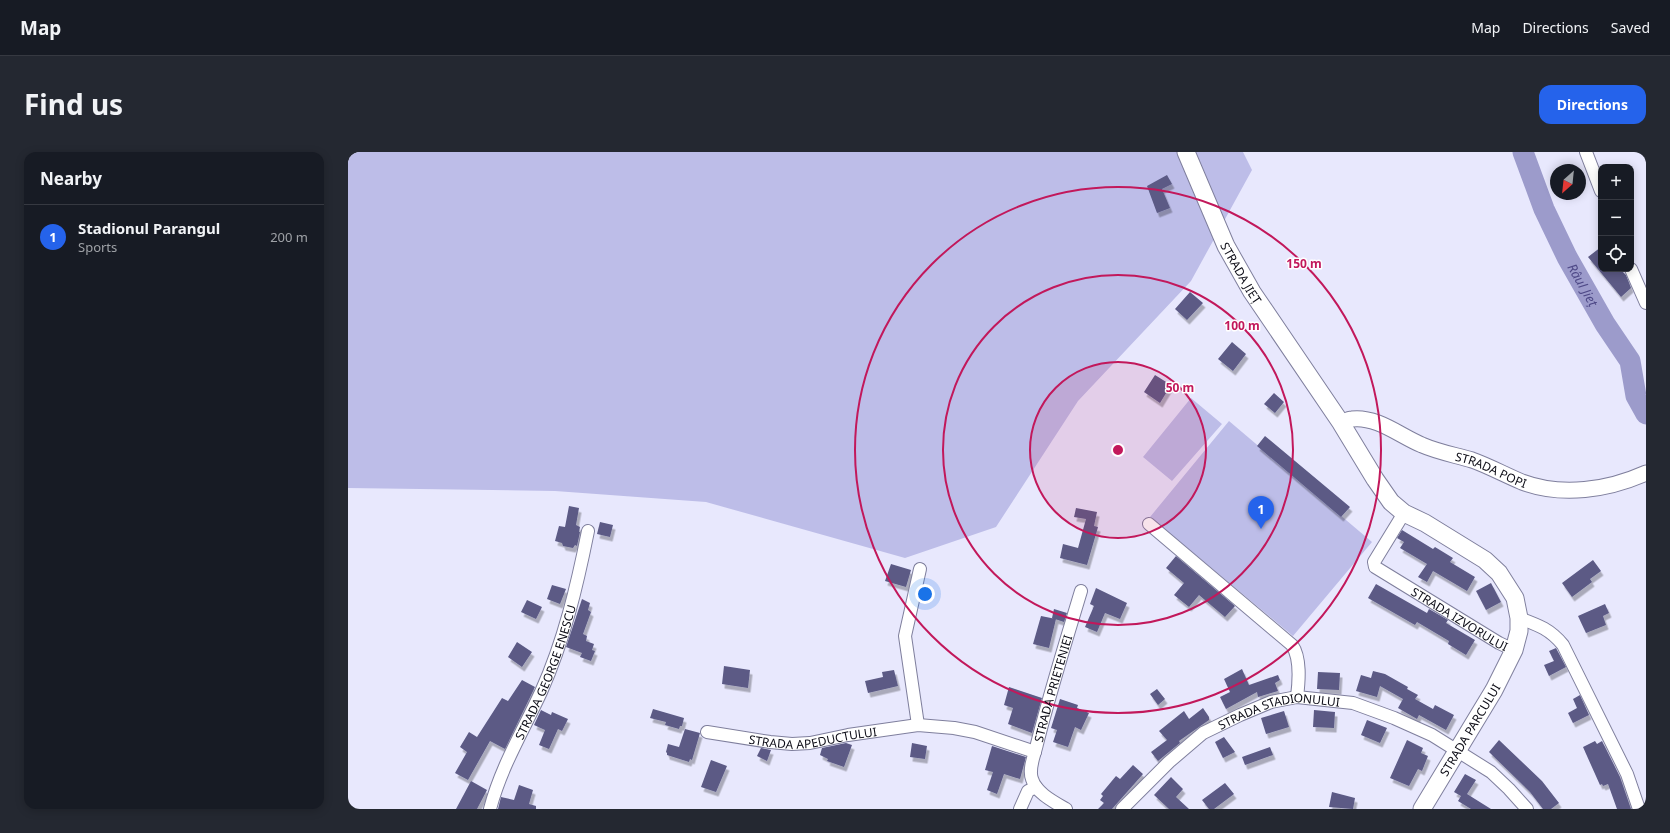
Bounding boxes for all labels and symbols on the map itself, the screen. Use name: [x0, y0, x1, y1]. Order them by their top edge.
north arrow: [1550, 164, 1586, 200]
street label: STRADA JIEȚ: [1217, 240, 1266, 307]
text: 150 m: [1286, 255, 1322, 272]
water label: Râul Jieț: [1563, 260, 1603, 310]
text: 100 m: [1224, 317, 1260, 334]
text: 50 m: [1166, 379, 1194, 396]
centre of rings: [1111, 443, 1125, 457]
street label: STRADA POPI: [1454, 447, 1529, 492]
pin: 1: [1248, 496, 1274, 529]
street label: STRADA IZVORULUI: [1408, 583, 1511, 655]
your location: [915, 584, 935, 604]
street label: STRADA GEORGE ENESCU: [510, 603, 579, 742]
street label: STRADA PRIETENIEI: [1029, 633, 1076, 744]
street label: STRADA PARCULUI: [1436, 681, 1504, 779]
street label: STRADA STADIONULUI: [1215, 688, 1341, 733]
street label: STRADA APEDUCTULUI: [748, 723, 878, 753]

